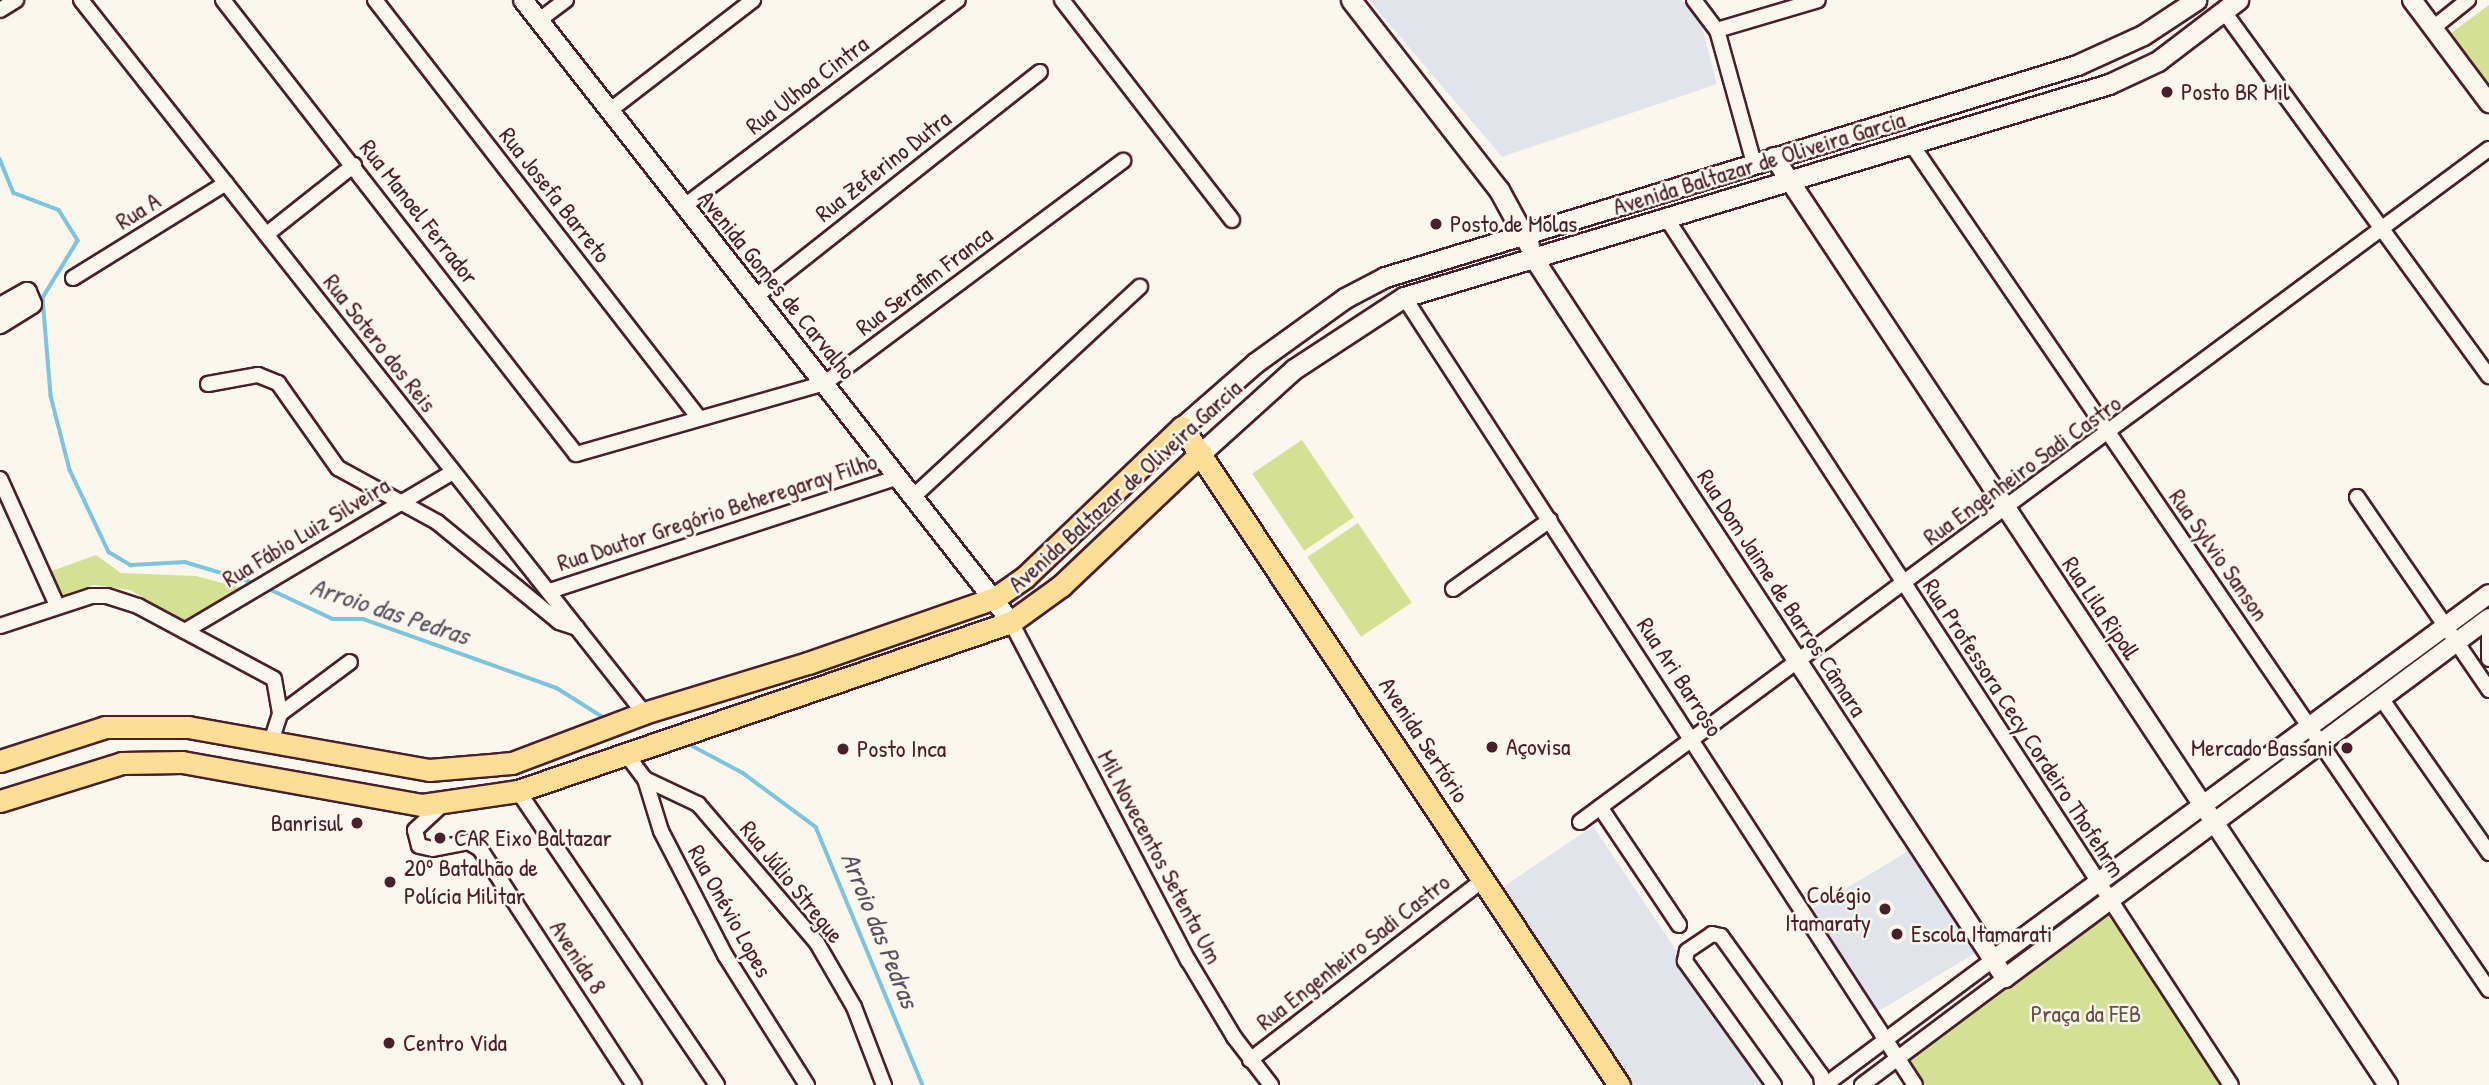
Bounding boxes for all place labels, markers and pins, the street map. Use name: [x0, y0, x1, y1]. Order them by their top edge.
place label: Posto BR Mil: [2181, 78, 2290, 106]
marker: Posto BR Mil: [2159, 84, 2175, 100]
place label: Posto de Molas: [1450, 210, 1577, 238]
marker: Posto de Molas: [1428, 216, 1444, 232]
place label: Açovisa: [1506, 733, 1570, 761]
place label: Mercado Bassani: [2191, 734, 2333, 762]
place label: Posto Inca: [857, 735, 946, 763]
marker: Açovisa: [1484, 739, 1500, 755]
marker: Mercado Bassani: [2339, 740, 2355, 756]
marker: Posto Inca: [835, 741, 851, 757]
place label: Banrisul: [271, 809, 343, 837]
marker: Banrisul: [349, 815, 365, 831]
place label: CAR Eixo Baltazar: [454, 824, 612, 852]
marker: CAR Eixo Baltazar: [432, 830, 448, 846]
place label: 20º Batalhão de Polícia Militar: [404, 854, 538, 910]
marker: 20º Batalhão de Polícia Militar: [382, 874, 398, 890]
place label: Colégio Itamaraty: [1785, 881, 1871, 937]
marker: Colégio Itamaraty: [1877, 901, 1893, 917]
place label: Escola Itamarati: [1911, 920, 2052, 948]
marker: Escola Itamarati: [1889, 926, 1905, 942]
place label: Centro Vida: [403, 1029, 507, 1057]
marker: Centro Vida: [381, 1035, 397, 1051]

